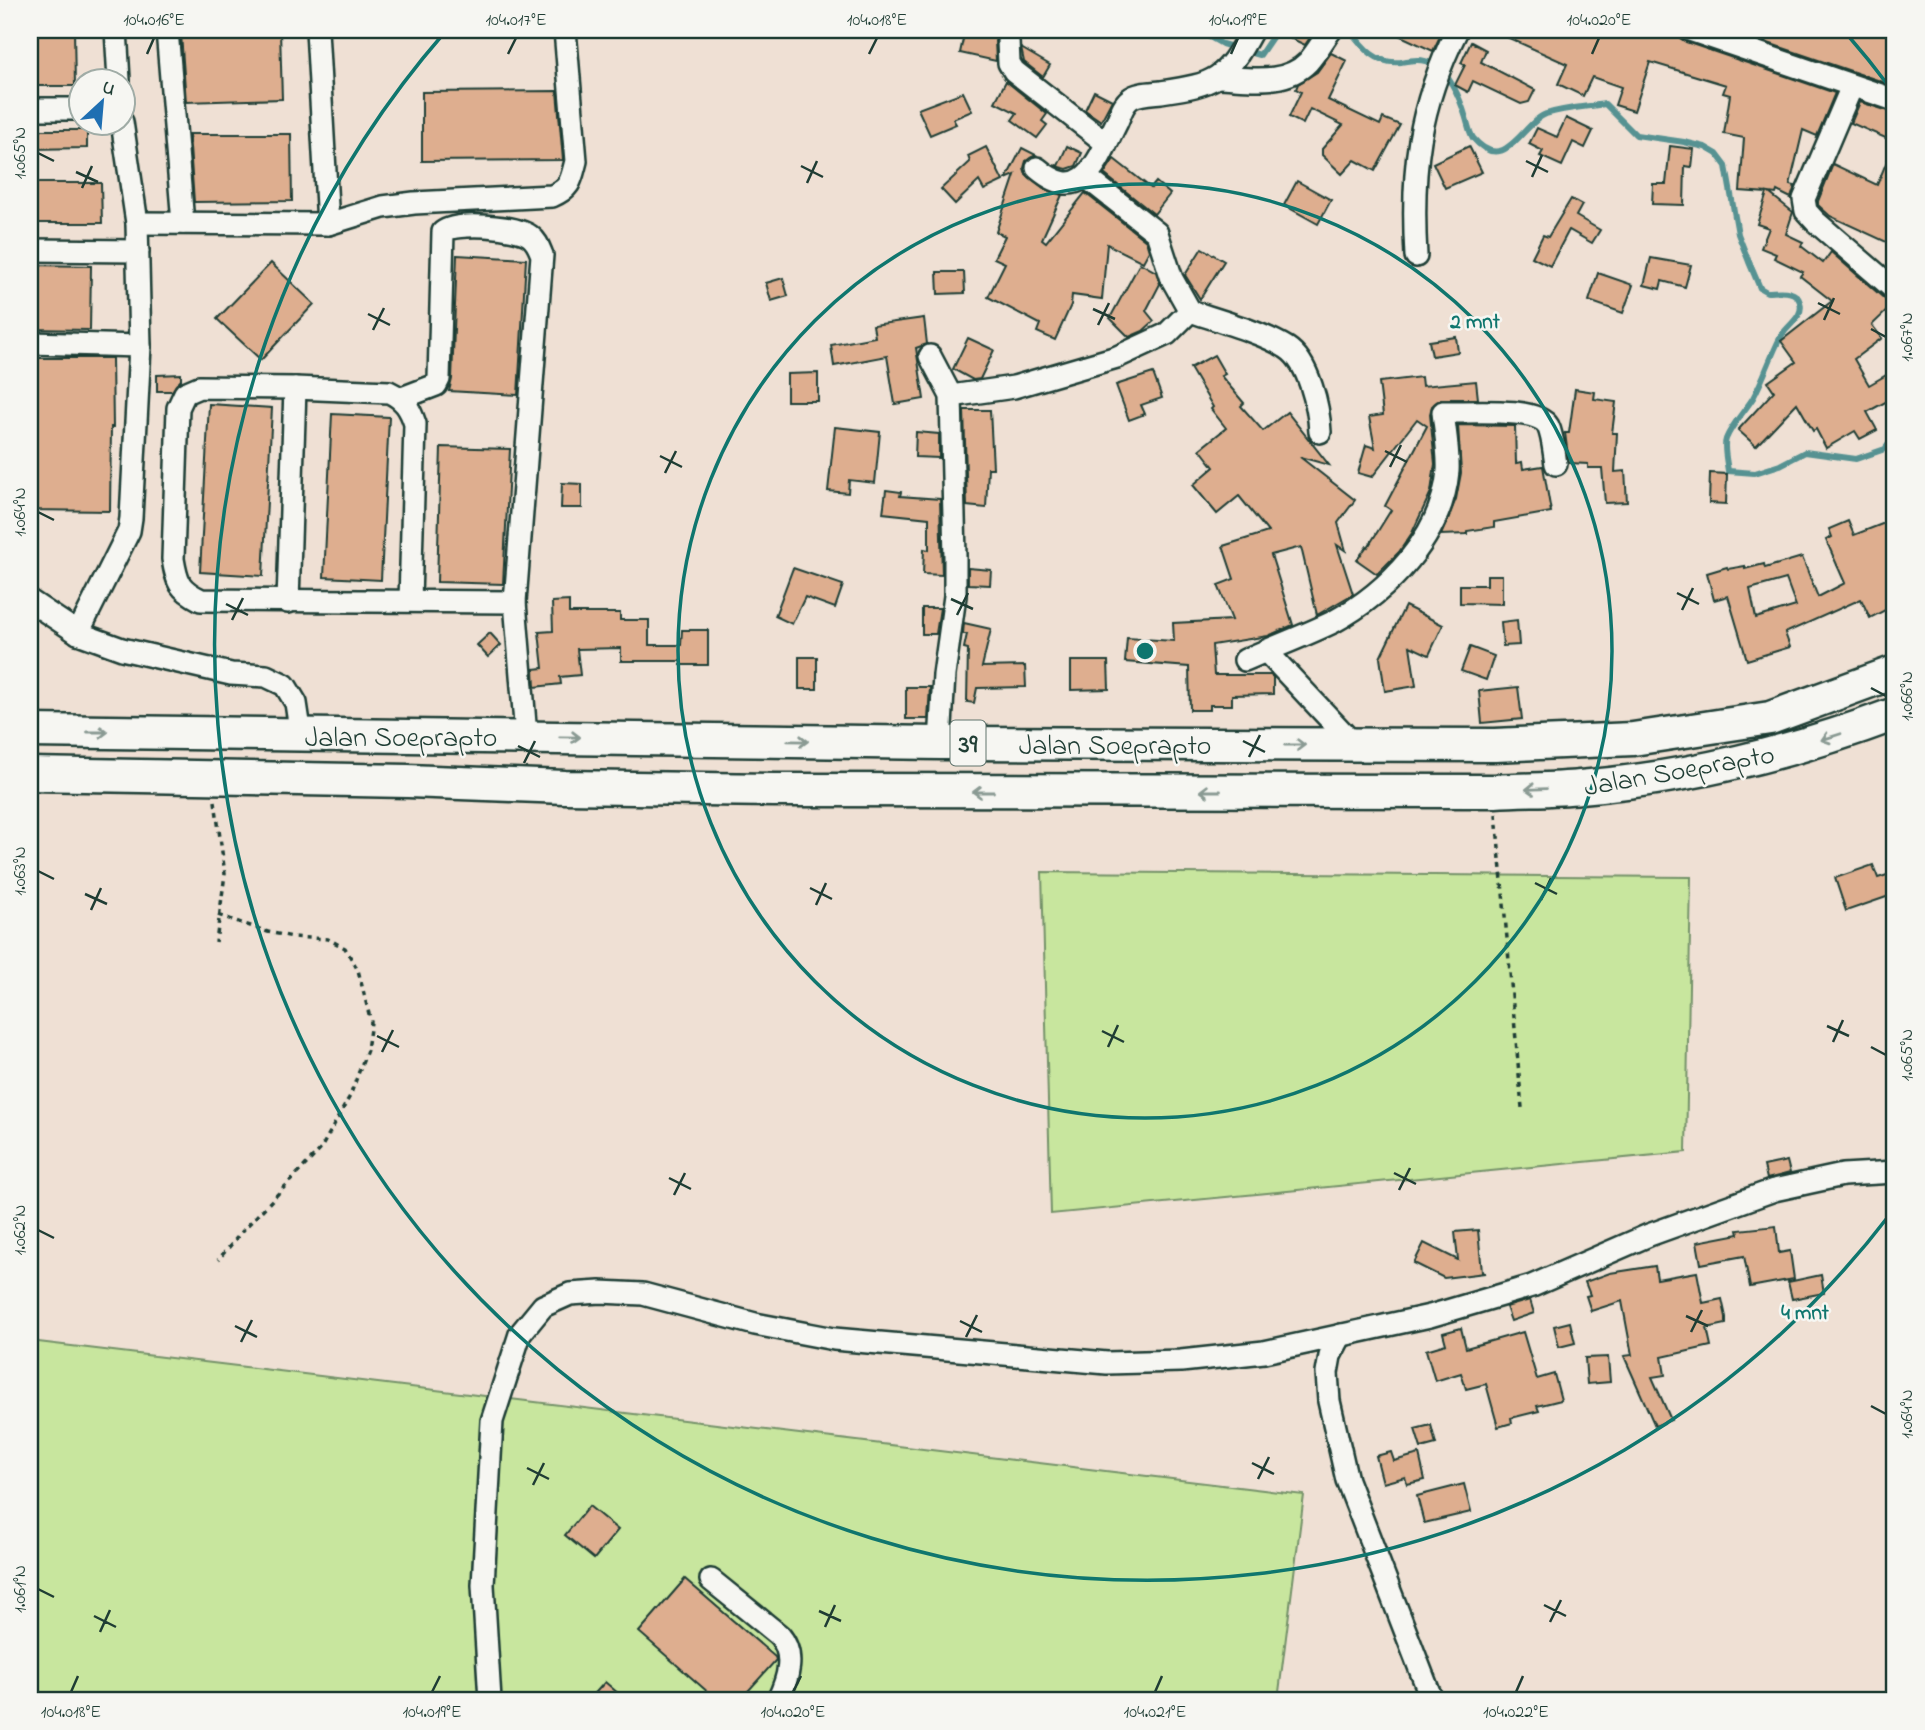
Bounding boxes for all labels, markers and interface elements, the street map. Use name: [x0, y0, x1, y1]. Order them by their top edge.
text: 104.016°E: [123, 8, 185, 34]
text: 104.017°E: [485, 8, 547, 34]
text: 104.018°E: [847, 8, 907, 34]
text: 104.019°E: [1208, 8, 1268, 34]
text: 104.020°E: [1567, 8, 1631, 34]
north arrow: [66, 66, 136, 136]
text: U: [97, 74, 120, 104]
text: 1.065°N: [8, 127, 34, 179]
text: 2 mnt: [1449, 308, 1501, 338]
text: 1.067°N: [1895, 312, 1921, 362]
text: 1.064°N: [8, 487, 34, 537]
centre of rings: [1133, 639, 1157, 663]
text: 1.066°N: [1895, 671, 1921, 721]
street label: Jalan Soeprapto: [305, 719, 497, 760]
road number: 39: [950, 720, 986, 765]
one-way arrow: [86, 725, 109, 739]
street label: Jalan Soeprapto: [1019, 727, 1211, 768]
one-way arrow: [559, 730, 582, 744]
one-way arrow: [1820, 731, 1842, 744]
one-way arrow: [786, 734, 809, 747]
street label: Jalan Soeprapto: [1581, 736, 1778, 809]
one-way arrow: [1283, 738, 1306, 752]
one-way arrow: [1524, 782, 1547, 795]
one-way arrow: [1199, 784, 1222, 798]
one-way arrow: [971, 785, 994, 799]
text: 1.063°N: [8, 846, 34, 896]
text: 1.065°N: [1895, 1029, 1921, 1081]
text: 1.062°N: [8, 1204, 34, 1256]
text: 4 mnt: [1781, 1299, 1830, 1329]
text: 1.064°N: [1895, 1389, 1921, 1439]
text: 1.061°N: [8, 1565, 34, 1613]
text: 104.018°E: [41, 1700, 101, 1726]
text: 104.019°E: [402, 1700, 462, 1726]
text: 104.020°E: [761, 1700, 825, 1726]
text: 104.021°E: [1124, 1700, 1186, 1726]
text: 104.022°E: [1483, 1700, 1549, 1726]

